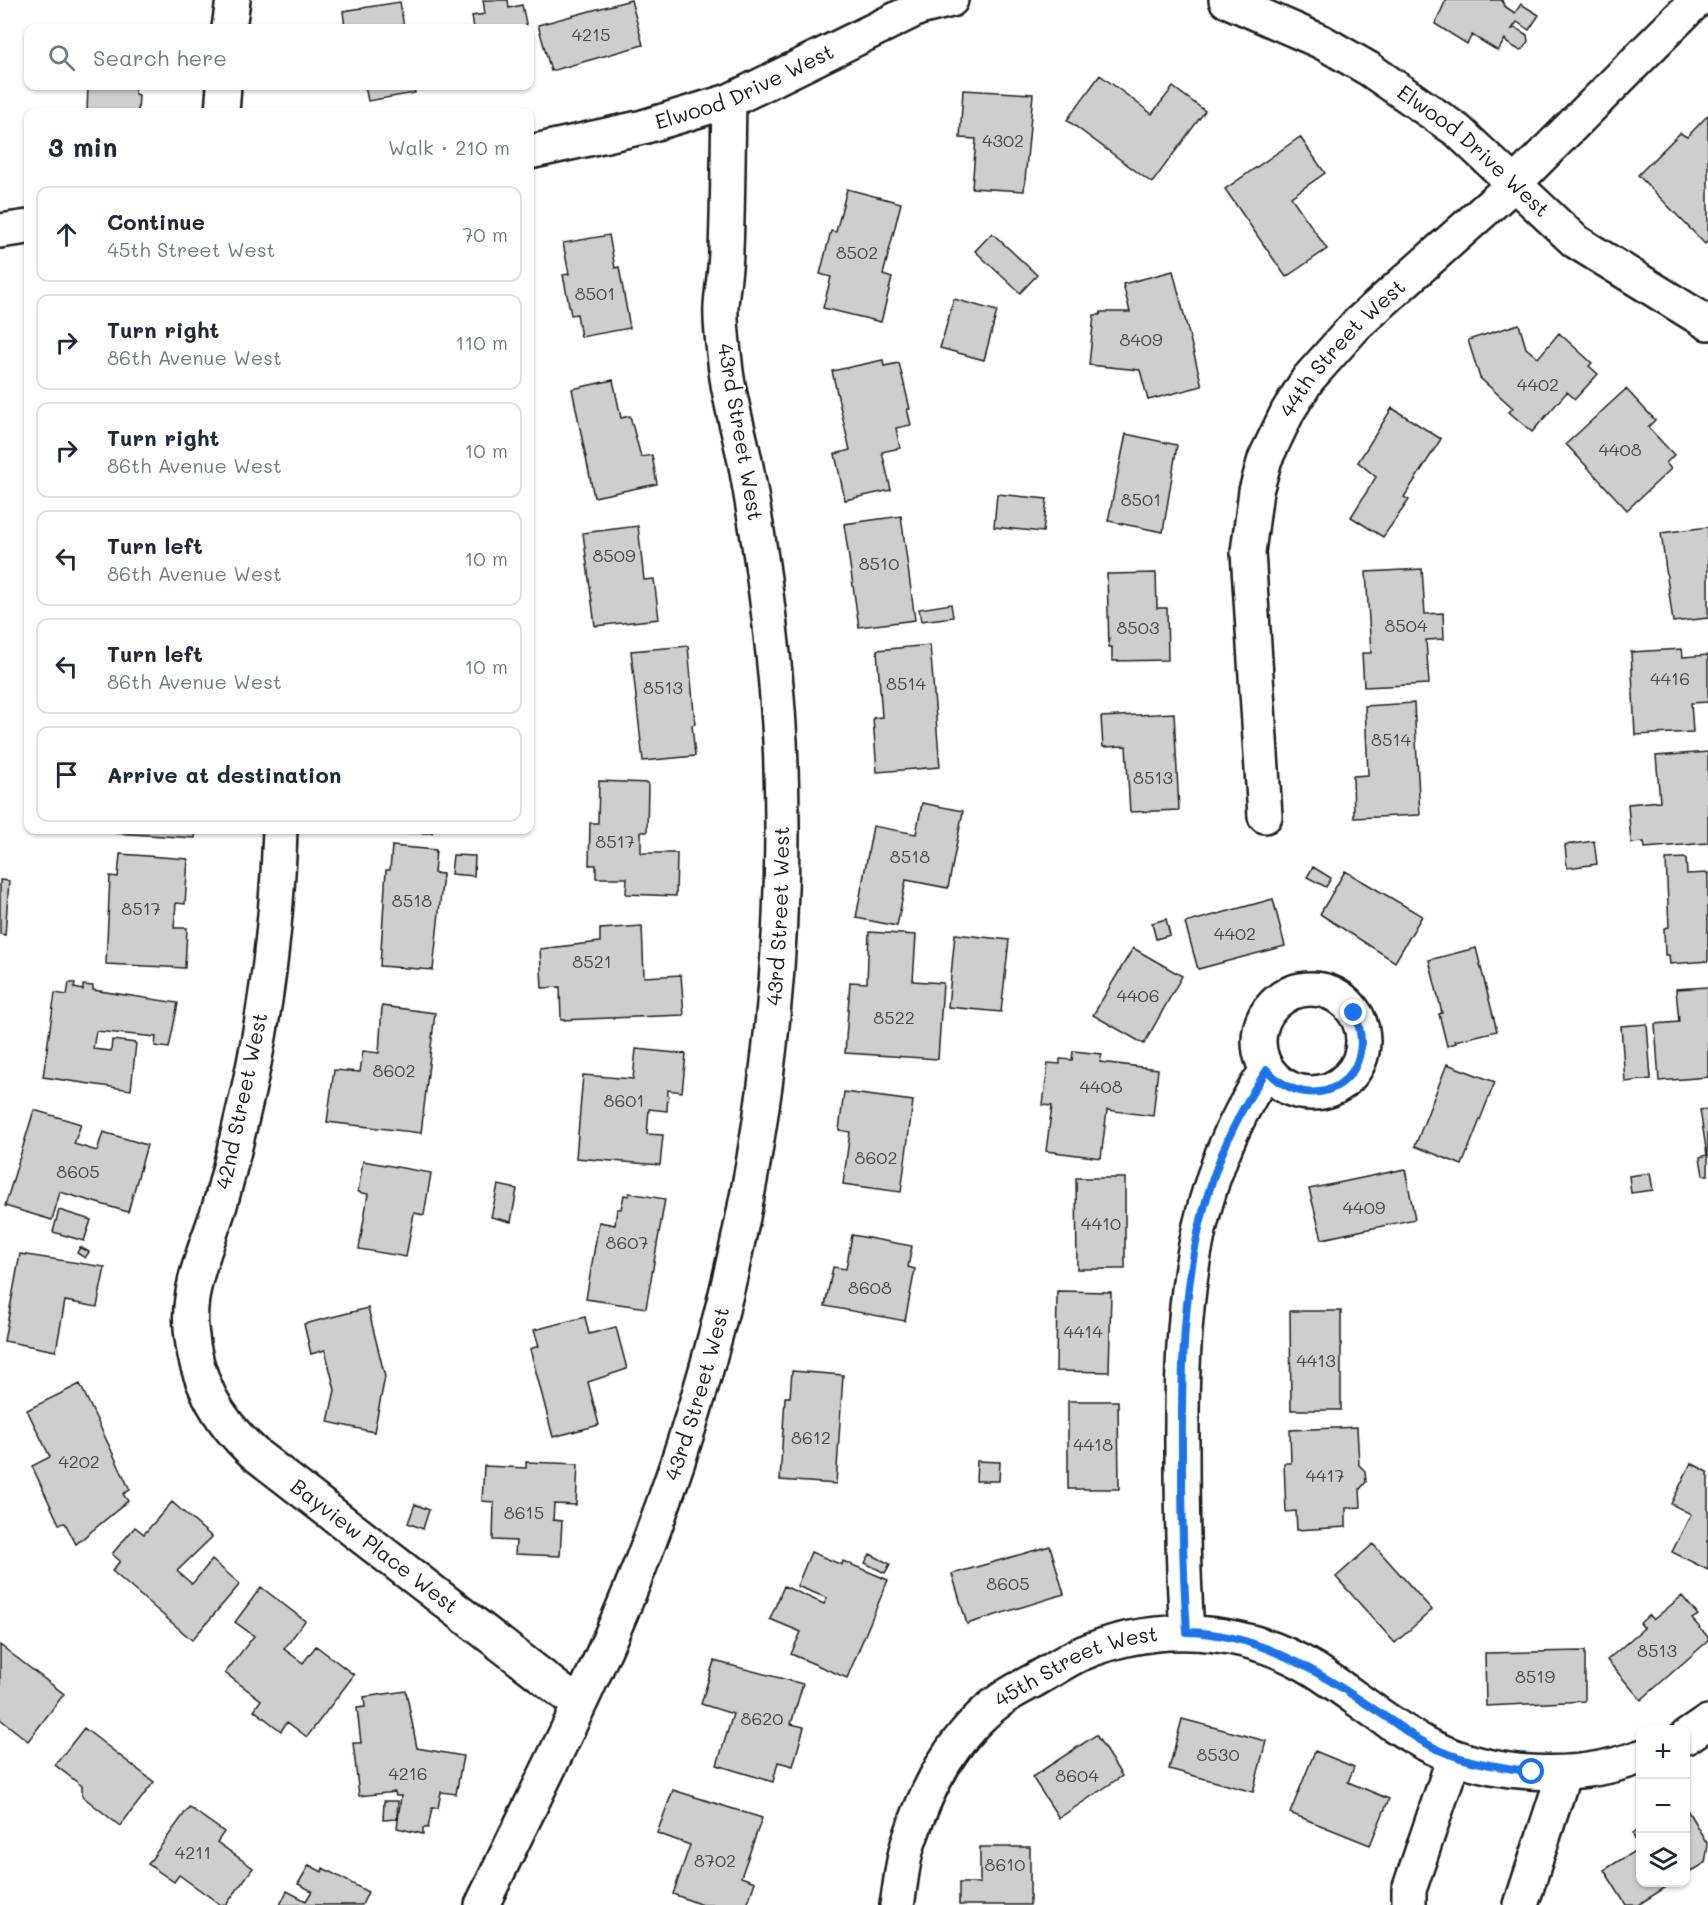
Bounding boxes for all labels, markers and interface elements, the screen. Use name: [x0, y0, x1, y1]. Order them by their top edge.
house number: 4215: [571, 22, 611, 46]
search box: [24, 24, 534, 90]
street label: Elwood Drive West: [651, 37, 838, 135]
icon: search: [45, 41, 78, 74]
text: Search here: [93, 43, 227, 72]
street label: Elwood Drive West: [1393, 78, 1556, 222]
house number: 4302: [982, 128, 1024, 152]
text: 3 min: [48, 130, 117, 164]
text: Walk · 210 m: [388, 134, 510, 160]
text: Continue: [107, 207, 205, 236]
icon: ahead: [50, 218, 83, 251]
text: 70 m: [462, 221, 508, 247]
text: 45th Street West: [107, 236, 275, 262]
house number: 8502: [836, 240, 878, 264]
street label: 44th Street West: [1273, 273, 1410, 422]
house number: 8501: [575, 281, 615, 305]
text: Turn right: [107, 315, 219, 344]
icon: right: [50, 326, 83, 359]
house number: 8409: [1119, 327, 1163, 351]
text: 110 m: [455, 329, 508, 355]
street label: 43rd Street West: [713, 341, 770, 523]
text: 86th Avenue West: [107, 344, 282, 370]
house number: 4402: [1517, 372, 1559, 396]
text: Turn right: [107, 423, 219, 452]
icon: right: [50, 434, 83, 467]
text: 10 m: [464, 437, 508, 463]
house number: 4408: [1598, 437, 1642, 461]
text: 86th Avenue West: [107, 452, 282, 478]
house number: 8501: [1121, 487, 1161, 511]
text: Turn left: [107, 531, 203, 560]
icon: left: [50, 542, 83, 575]
house number: 8509: [592, 543, 636, 567]
text: 10 m: [464, 545, 508, 571]
house number: 8510: [859, 551, 899, 575]
text: 86th Avenue West: [107, 560, 282, 586]
house number: 8504: [1384, 613, 1428, 637]
house number: 8503: [1116, 615, 1160, 639]
text: Turn left: [107, 639, 203, 668]
icon: left: [50, 650, 83, 683]
text: 10 m: [464, 653, 508, 679]
house number: 4416: [1650, 666, 1690, 690]
text: 86th Avenue West: [107, 668, 282, 694]
house number: 8514: [886, 671, 926, 695]
house number: 8513: [643, 675, 683, 699]
house number: 8514: [1371, 727, 1411, 751]
icon: arrive: [50, 758, 83, 791]
text: Arrive at destination: [107, 760, 342, 789]
house number: 8513: [1133, 765, 1173, 789]
street label: 43rd Street West: [759, 826, 794, 1007]
house number: 8517: [595, 829, 635, 853]
house number: 8518: [890, 844, 930, 868]
house number: 8518: [392, 888, 432, 912]
house number: 8517: [121, 896, 161, 920]
house number: 4402: [1214, 921, 1256, 945]
house number: 8521: [572, 949, 612, 973]
house number: 4406: [1116, 983, 1160, 1007]
route end: [1340, 999, 1366, 1025]
house number: 8522: [873, 1005, 915, 1029]
street label: 42nd Street West: [209, 1010, 272, 1192]
house number: 8602: [373, 1058, 415, 1082]
house number: 4408: [1079, 1074, 1123, 1098]
house number: 8601: [604, 1088, 644, 1112]
house number: 8602: [855, 1145, 897, 1169]
house number: 8605: [56, 1159, 100, 1183]
house number: 4409: [1343, 1195, 1386, 1219]
house number: 4410: [1081, 1211, 1121, 1235]
house number: 8607: [606, 1230, 648, 1254]
house number: 8608: [848, 1275, 892, 1299]
street label: 43rd Street West: [658, 1304, 734, 1484]
house number: 4414: [1063, 1319, 1103, 1343]
house number: 4413: [1296, 1348, 1336, 1372]
house number: 8612: [791, 1425, 831, 1449]
house number: 4418: [1073, 1432, 1113, 1456]
house number: 4202: [58, 1449, 100, 1473]
house number: 4417: [1305, 1463, 1345, 1487]
street label: Bayview Place West: [286, 1472, 465, 1619]
house number: 8615: [504, 1500, 544, 1524]
house number: 8605: [986, 1571, 1030, 1595]
street label: 45th Street West: [988, 1619, 1159, 1712]
house number: 8513: [1637, 1638, 1677, 1662]
house number: 8519: [1515, 1664, 1555, 1688]
house number: 8620: [741, 1706, 783, 1730]
map controls: [1636, 1725, 1690, 1887]
button: +: [1636, 1725, 1690, 1779]
house number: 8530: [1196, 1742, 1240, 1766]
route start: [1518, 1758, 1544, 1784]
house number: 4216: [388, 1761, 428, 1785]
house number: 8604: [1055, 1763, 1099, 1787]
button: −: [1636, 1779, 1690, 1833]
button: layers: [1636, 1833, 1690, 1887]
house number: 4211: [175, 1840, 211, 1864]
house number: 8702: [694, 1848, 736, 1872]
house number: 8610: [985, 1852, 1025, 1876]

